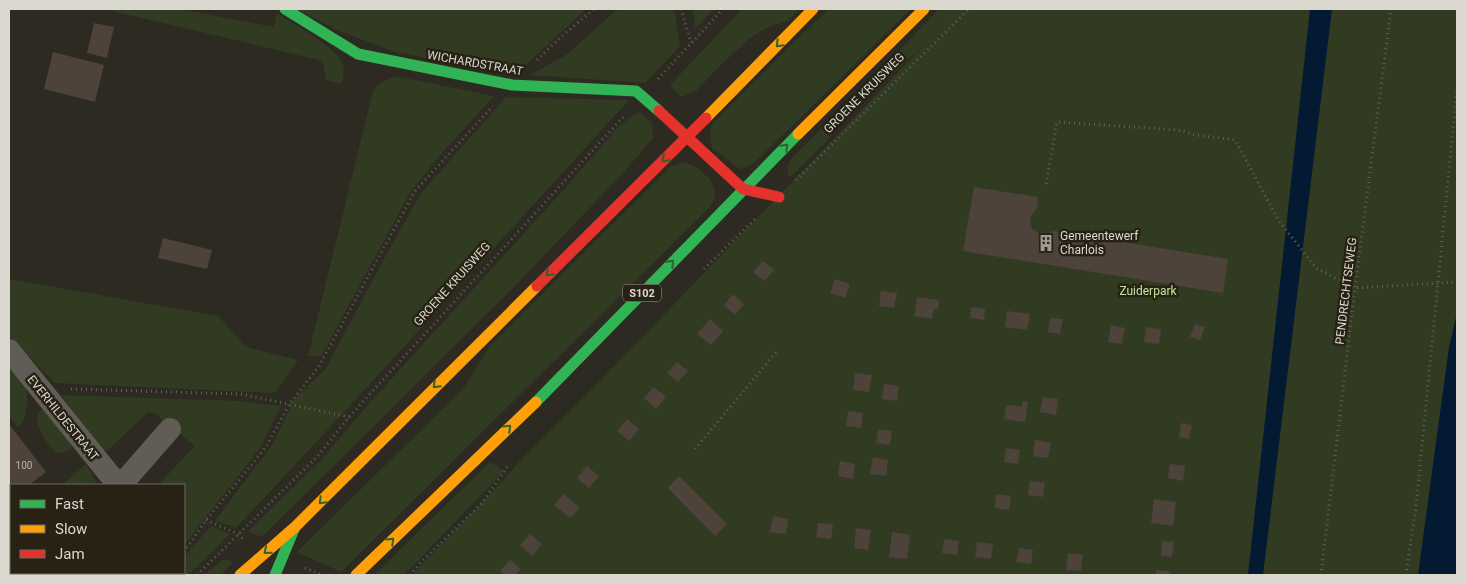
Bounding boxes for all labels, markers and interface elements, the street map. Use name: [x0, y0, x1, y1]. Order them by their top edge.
one-way arrow: [776, 38, 785, 47]
street label: WICHARDSTRAAT: [426, 48, 524, 78]
street label: GROENE KRUISWEG: [821, 50, 907, 136]
one-way arrow: [780, 144, 789, 153]
one-way arrow: [662, 153, 671, 162]
place label: Gemeentewerf Charlois: [1060, 229, 1139, 257]
building icon: Gemeentewerf Charlois: [1036, 233, 1056, 253]
street label: PENDRECHTSEWEG: [1332, 237, 1360, 345]
street label: GROENE KRUISWEG: [411, 239, 493, 329]
one-way arrow: [665, 260, 674, 269]
one-way arrow: [546, 267, 555, 276]
road number: S102: [623, 284, 661, 302]
park label: Zuiderpark: [1119, 284, 1178, 298]
street label: EVERHILDESTRAAT: [24, 373, 102, 463]
one-way arrow: [433, 379, 442, 388]
one-way arrow: [502, 425, 511, 434]
house number: 100: [16, 460, 33, 471]
legend: [10, 484, 185, 574]
text: Fast: [55, 495, 84, 513]
one-way arrow: [319, 495, 328, 504]
text: Slow: [55, 520, 87, 538]
one-way arrow: [386, 538, 395, 547]
text: Jam: [55, 545, 85, 563]
one-way arrow: [264, 545, 273, 554]

